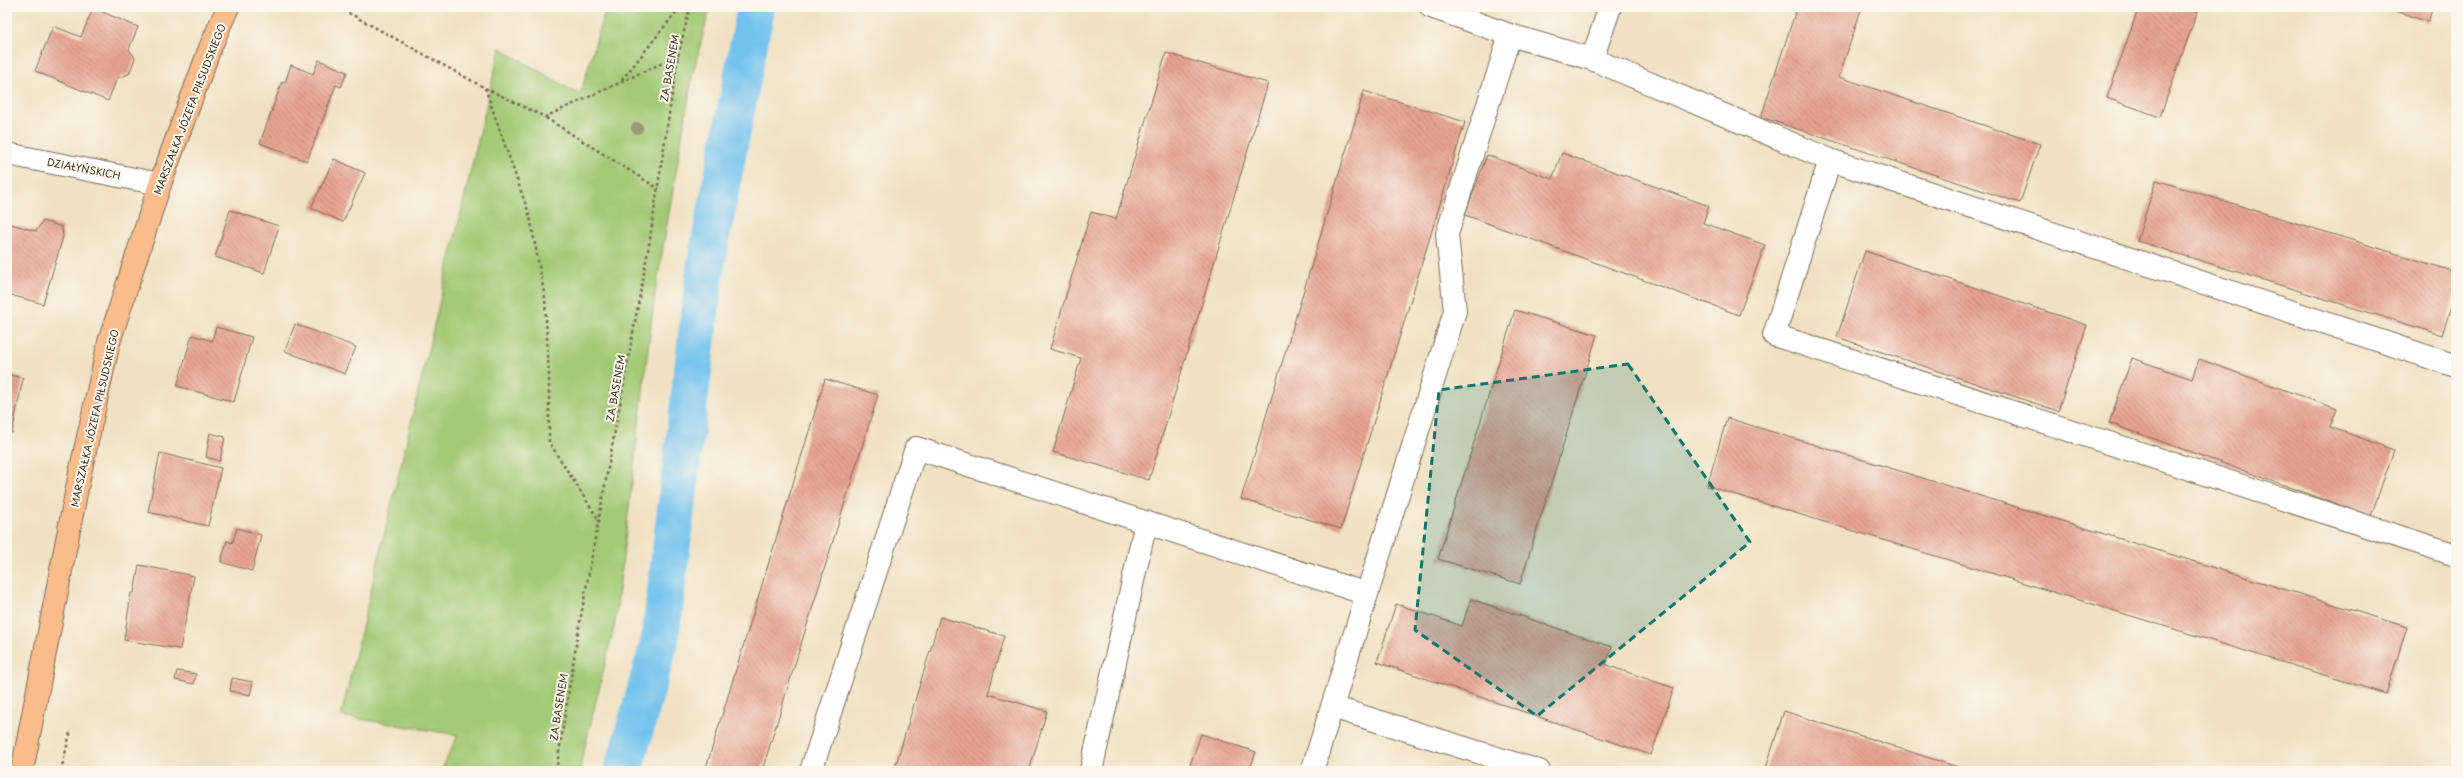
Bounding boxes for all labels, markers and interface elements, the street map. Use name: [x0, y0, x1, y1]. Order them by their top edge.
street label: MARSZAŁKA JÓZEFA PIŁSUDSKIEGO: [149, 21, 229, 197]
street label: ZA BASENEM: [656, 33, 682, 103]
street label: DZIAŁYŃSKICH: [46, 154, 122, 183]
street label: MARSZAŁKA JÓZEFA PIŁSUDSKIEGO: [66, 328, 122, 508]
street label: ZA BASENEM: [602, 353, 628, 423]
street label: ZA BASENEM: [545, 672, 571, 742]

